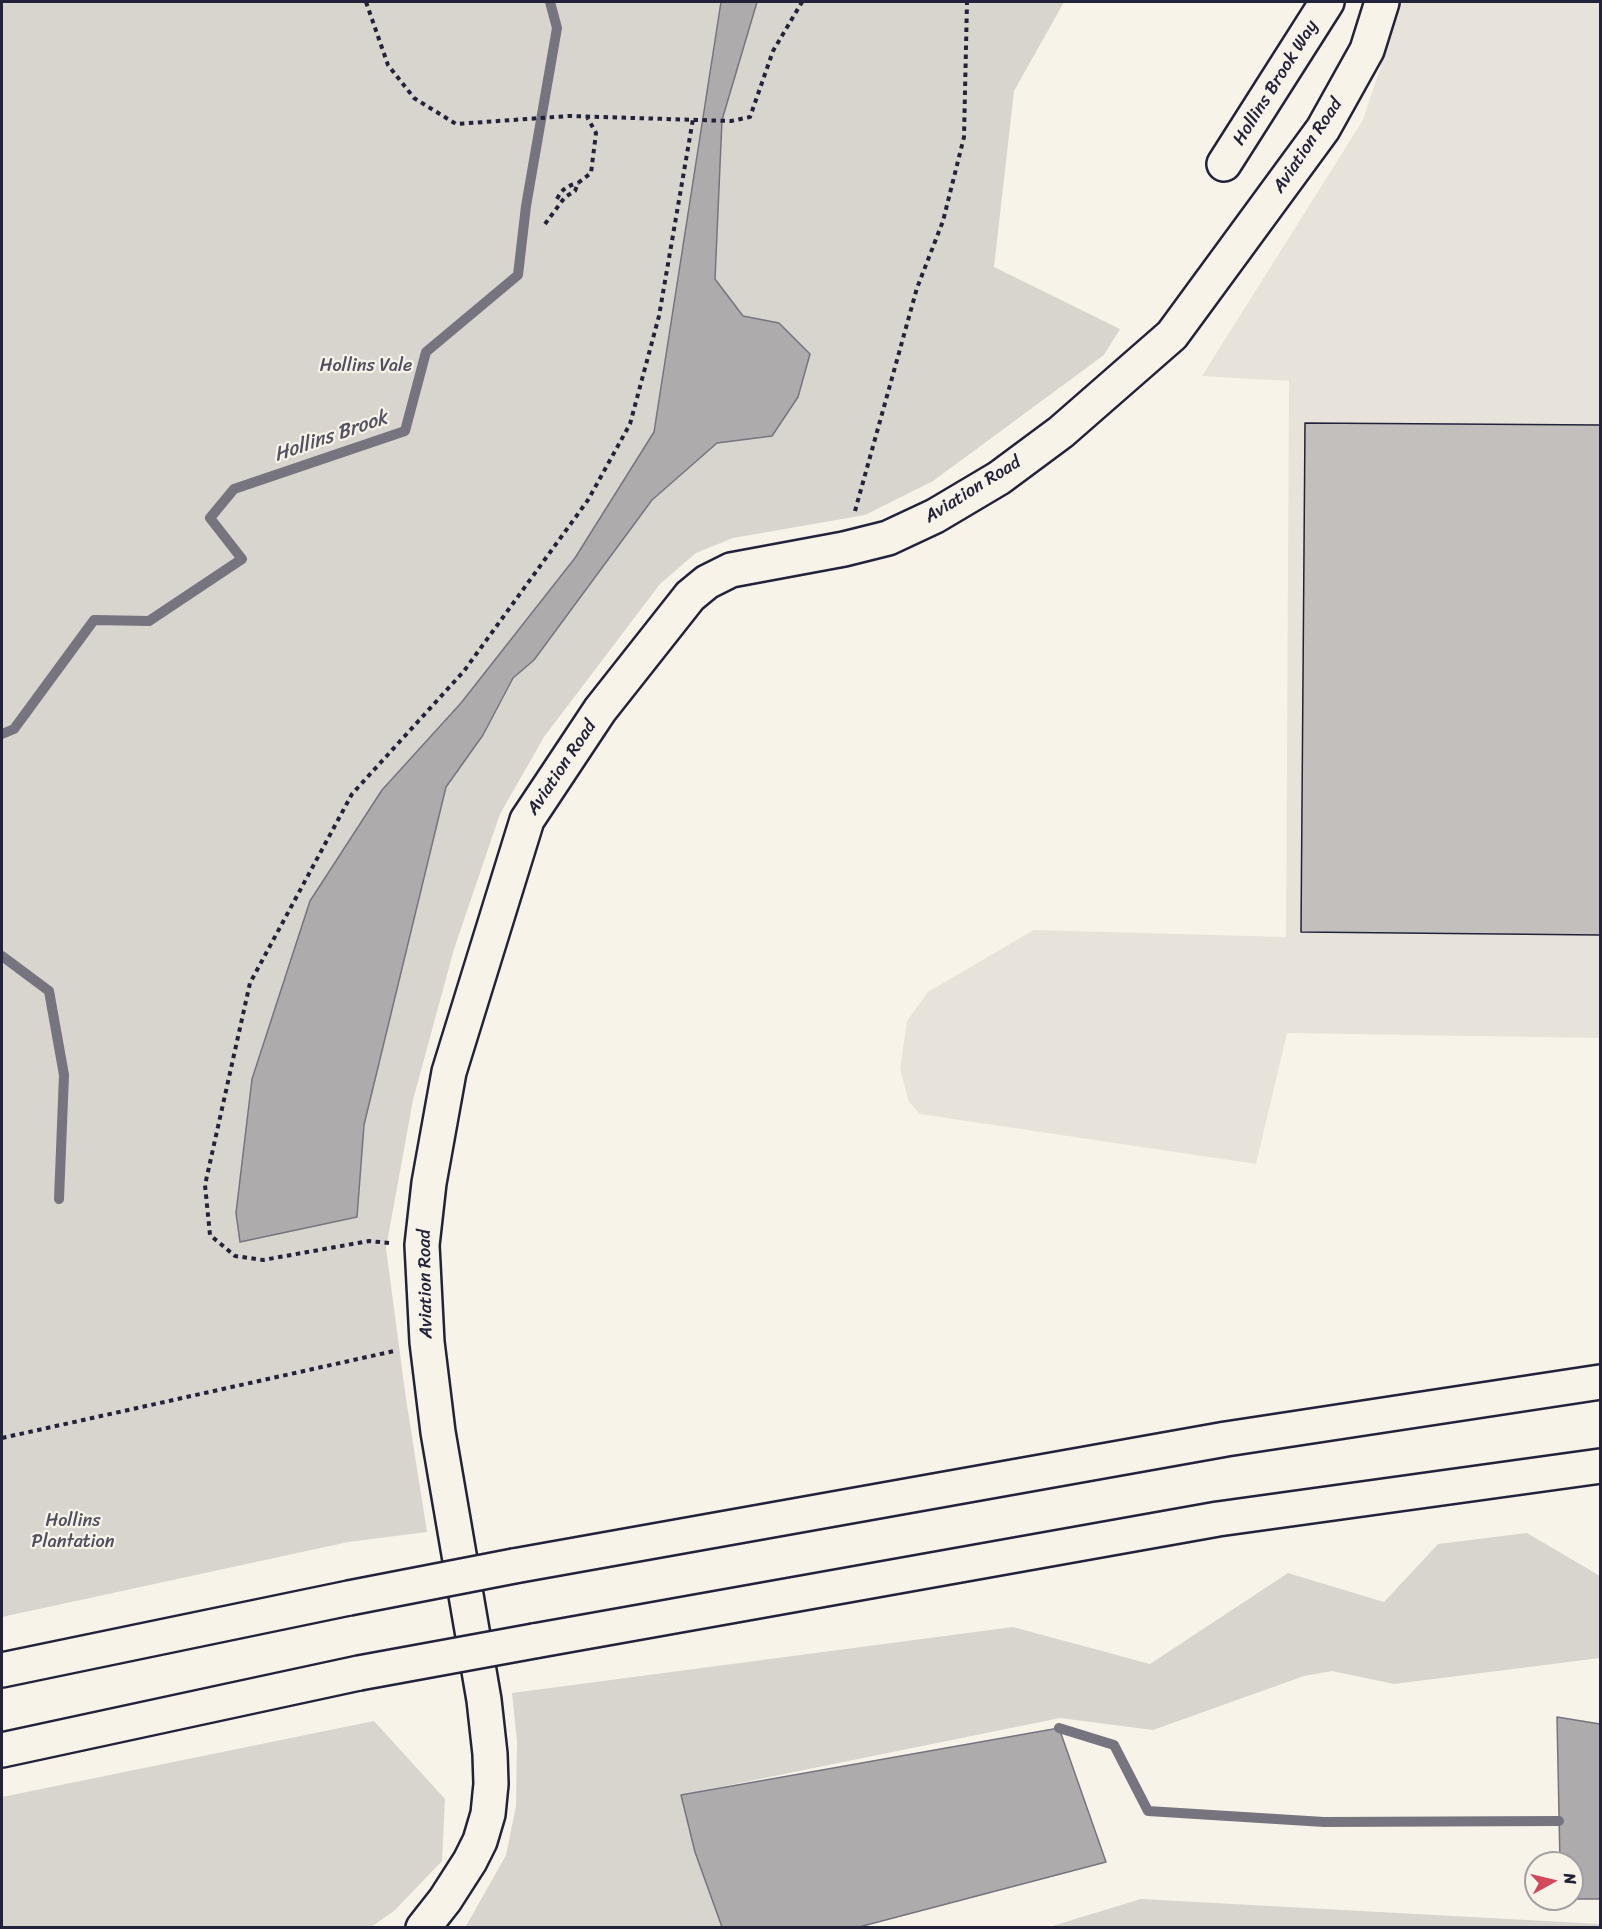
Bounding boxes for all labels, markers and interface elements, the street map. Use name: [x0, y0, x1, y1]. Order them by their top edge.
street label: Hollins Brook Way: [1229, 16, 1323, 150]
street label: Aviation Road: [1269, 95, 1347, 197]
park label: Hollins Vale: [320, 355, 412, 377]
water label: Hollins Brook: [271, 406, 391, 468]
street label: Aviation Road: [921, 452, 1025, 528]
street label: Aviation Road: [523, 717, 601, 819]
street label: Aviation Road: [414, 1229, 438, 1339]
park label: Hollins Plantation: [32, 1510, 114, 1552]
north arrow: [1524, 1851, 1584, 1911]
text: N: [1555, 1871, 1585, 1886]

